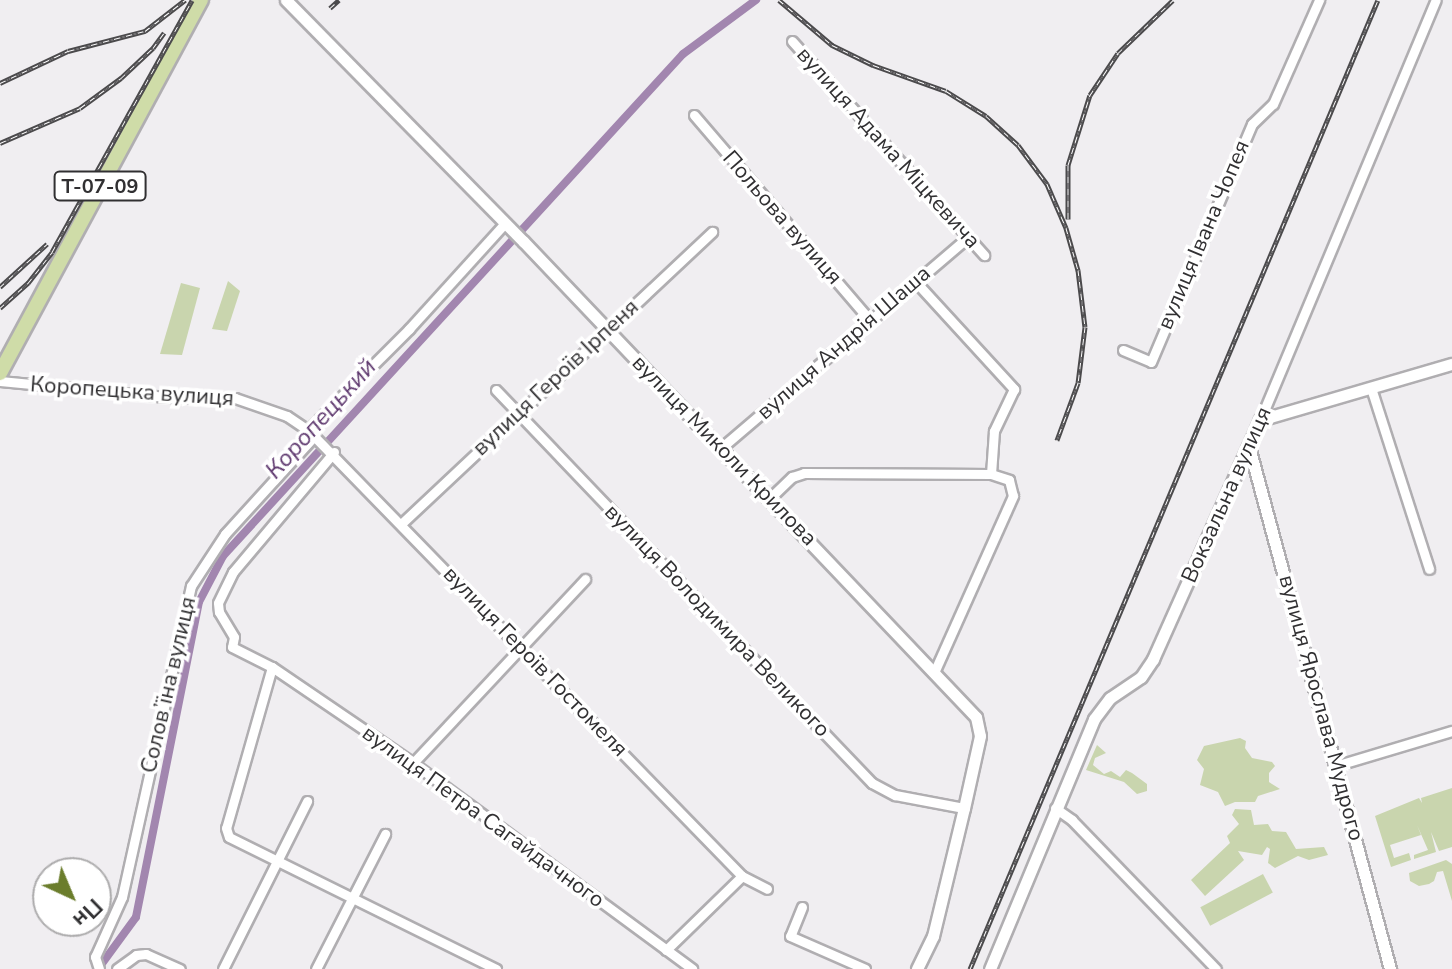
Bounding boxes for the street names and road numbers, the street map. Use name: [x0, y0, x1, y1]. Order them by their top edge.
street label: вулиця Адама Міцкевича: [791, 42, 985, 254]
street label: вулиця Івана Чопея: [1152, 136, 1256, 334]
street label: Польова вулиця: [717, 146, 847, 290]
road number: Т-07-09: [52, 170, 148, 202]
street label: вулиця Андрія Шаша: [752, 260, 936, 426]
street label: вулиця Героїв Ірпеня: [468, 294, 644, 462]
street label: вулиця Миколи Крилова: [626, 350, 822, 552]
street label: Коропецька вулиця: [29, 372, 235, 412]
street label: Вокзальна вулиця: [1176, 403, 1278, 587]
street label: вулиця Володимира Великого: [599, 499, 835, 743]
street label: вулиця Героїв Гостомеля: [437, 561, 633, 763]
street label: вулиця Ярослава Мудрого: [1273, 572, 1369, 844]
street label: Соловʼїна вулиця: [136, 594, 202, 776]
street label: вулиця Петра Сагайдачного: [357, 720, 609, 914]

